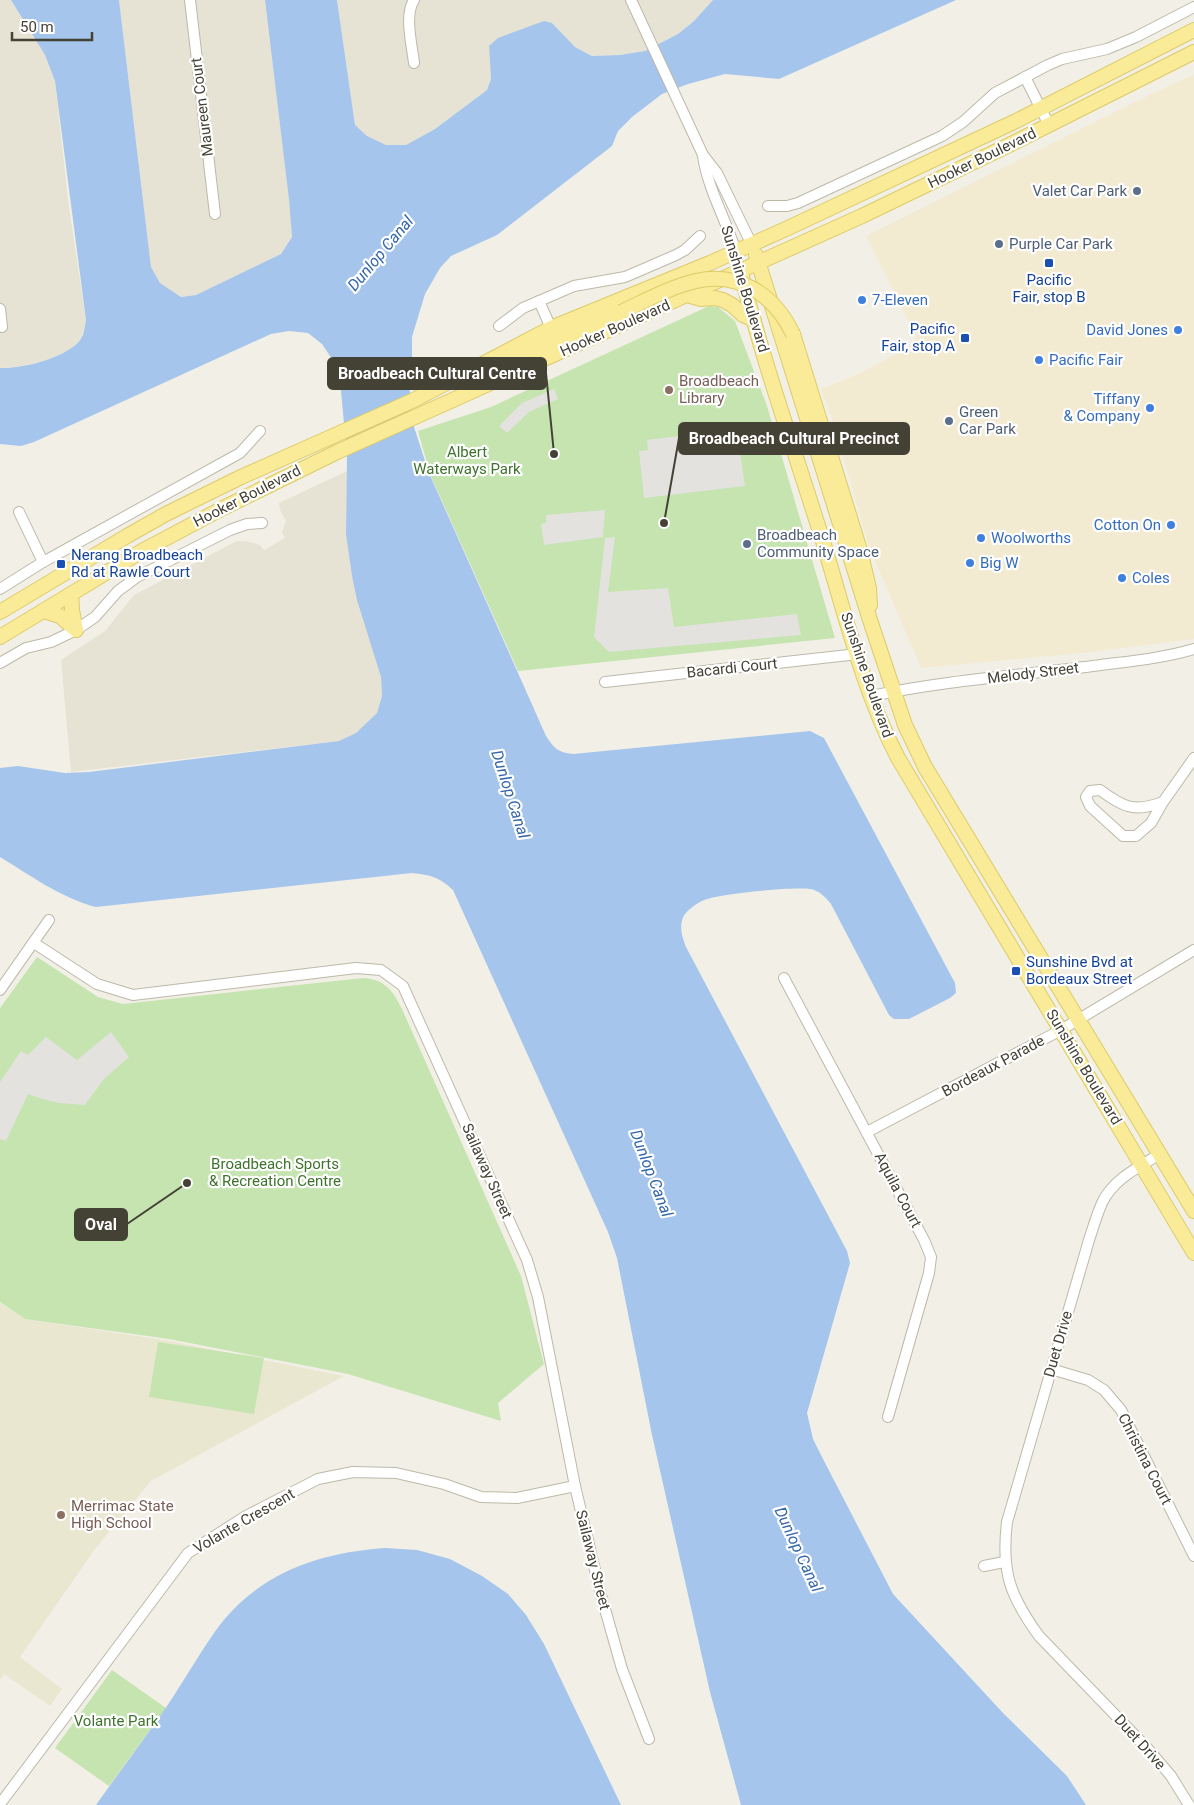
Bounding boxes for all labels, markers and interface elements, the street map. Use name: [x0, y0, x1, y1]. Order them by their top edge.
scale bar: [12, 10, 92, 42]
text: 50 m: [20, 18, 54, 36]
street label: Maureen Court: [187, 57, 217, 157]
street label: Hooker Boulevard: [925, 124, 1039, 192]
place label: Valet Car Park: [1032, 182, 1127, 200]
marker: Valet Car Park: [1131, 185, 1143, 197]
water label: Dunlop Canal: [344, 212, 417, 295]
street label: Sunshine Boulevard: [717, 224, 773, 354]
place label: Purple Car Park: [1009, 235, 1113, 253]
marker: Purple Car Park: [993, 238, 1005, 250]
marker: Pacific Fair, stop B: [1043, 257, 1055, 269]
place label: Pacific Fair, stop B: [1012, 271, 1086, 306]
place label: 7-Eleven: [872, 291, 928, 309]
marker: 7-Eleven: [856, 294, 868, 306]
street label: Hooker Boulevard: [557, 296, 673, 360]
place label: Pacific Fair, stop A: [881, 320, 955, 355]
place label: David Jones: [1086, 321, 1168, 339]
marker: David Jones: [1172, 324, 1184, 336]
marker: Pacific Fair, stop A: [959, 332, 971, 344]
place label: Pacific Fair: [1049, 351, 1123, 369]
marker: Pacific Fair: [1033, 354, 1045, 366]
callout: Broadbeach Cultural Centre: [328, 358, 546, 389]
text: Broadbeach Cultural Centre: [338, 364, 536, 383]
place label: Broadbeach Library: [679, 372, 759, 407]
marker: Broadbeach Library: [663, 384, 675, 396]
place label: Tiffany & Company: [1064, 390, 1140, 425]
marker: Tiffany & Company: [1144, 402, 1156, 414]
place label: Green Car Park: [959, 403, 1016, 438]
marker: Green Car Park: [943, 415, 955, 427]
callout: Broadbeach Cultural Precinct: [679, 423, 909, 454]
text: Broadbeach Cultural Precinct: [689, 429, 900, 448]
park label: Albert Waterways Park: [413, 443, 521, 478]
street label: Hooker Boulevard: [190, 461, 304, 531]
place label: Cotton On: [1094, 516, 1161, 534]
marker: Cotton On: [1165, 519, 1177, 531]
place label: Broadbeach Community Space: [757, 526, 879, 561]
place label: Woolworths: [991, 529, 1071, 547]
marker: Woolworths: [975, 532, 987, 544]
marker: Broadbeach Community Space: [741, 538, 753, 550]
place label: Nerang Broadbeach Rd at Rawle Court: [71, 546, 203, 581]
place label: Big W: [980, 554, 1018, 572]
marker: Big W: [964, 557, 976, 569]
marker: Nerang Broadbeach Rd at Rawle Court: [55, 558, 67, 570]
place label: Coles: [1132, 569, 1170, 587]
marker: Coles: [1116, 572, 1128, 584]
street label: Sunshine Boulevard: [837, 610, 897, 740]
street label: Bacardi Court: [686, 654, 778, 682]
street label: Melody Street: [986, 658, 1080, 688]
water label: Dunlop Canal: [487, 748, 534, 841]
place label: Sunshine Bvd at Bordeaux Street: [1026, 953, 1133, 988]
marker: Sunshine Bvd at Bordeaux Street: [1010, 965, 1022, 977]
street label: Sunshine Boulevard: [1042, 1006, 1126, 1128]
street label: Bordeaux Parade: [939, 1031, 1047, 1101]
street label: Sailaway Street: [458, 1121, 516, 1221]
water label: Dunlop Canal: [626, 1127, 677, 1220]
street label: Aquila Court: [871, 1149, 925, 1231]
park label: Broadbeach Sports & Recreation Centre: [209, 1155, 341, 1190]
callout: Oval: [75, 1209, 127, 1240]
text: Oval: [85, 1215, 117, 1234]
street label: Duet Drive: [1040, 1309, 1076, 1379]
street label: Christina Court: [1114, 1410, 1176, 1508]
street label: Volante Crescent: [190, 1485, 298, 1557]
place label: Merrimac State High School: [71, 1497, 174, 1532]
water label: Dunlop Canal: [771, 1504, 827, 1595]
street label: Sailaway Street: [572, 1508, 614, 1612]
marker: Merrimac State High School: [55, 1509, 67, 1521]
street label: Duet Drive: [1110, 1711, 1170, 1773]
park label: Volante Park: [74, 1712, 159, 1730]

